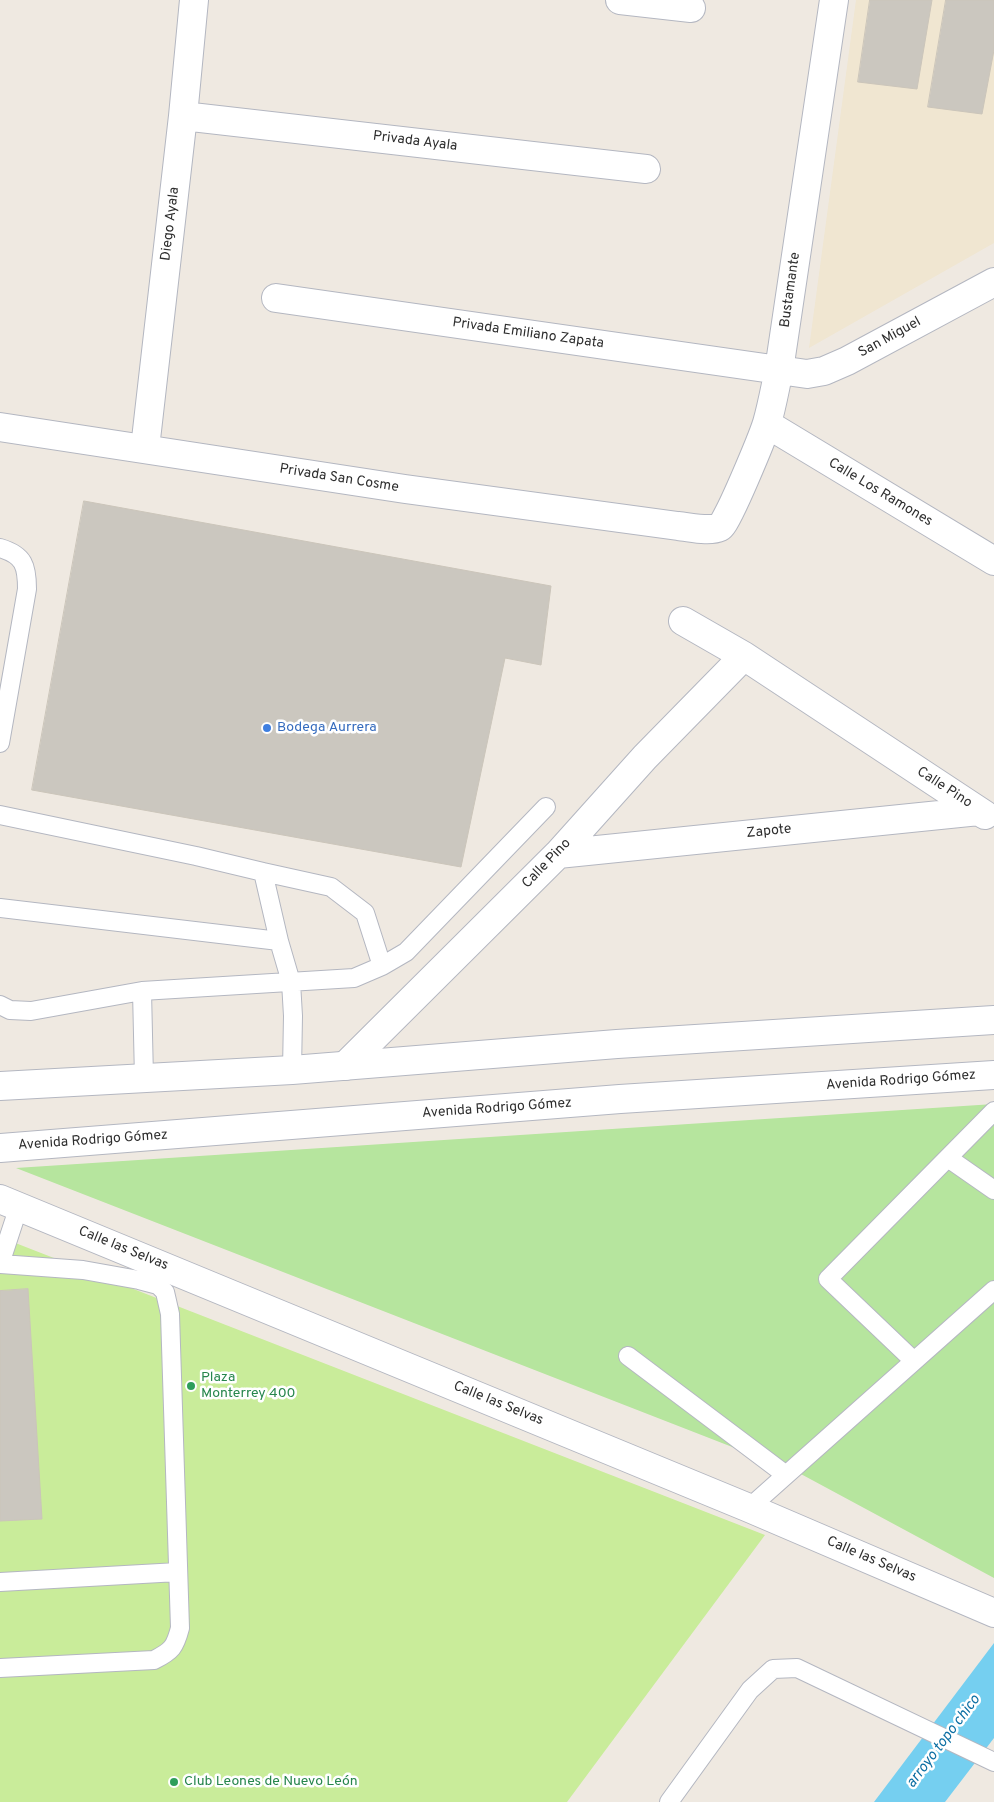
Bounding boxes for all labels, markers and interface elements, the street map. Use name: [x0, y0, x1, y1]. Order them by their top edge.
street label: Privada Ayala: [372, 128, 458, 156]
street label: Diego Ayala: [158, 186, 184, 262]
street label: Bustamante: [777, 251, 805, 329]
street label: San Miguel: [856, 314, 924, 362]
street label: Privada Emiliano Zapata: [451, 315, 605, 353]
street label: Calle Los Ramones: [825, 455, 935, 531]
street label: Privada San Cosme: [278, 461, 400, 497]
place label: Bodega Aurrera: [277, 720, 377, 736]
marker: Bodega Aurrera: [261, 722, 273, 734]
street label: Calle Pino: [913, 764, 975, 812]
street label: Zapote: [746, 821, 792, 843]
street label: Calle Pino: [519, 836, 575, 892]
street label: Avenida Rodrigo Gómez: [825, 1067, 977, 1095]
street label: Avenida Rodrigo Gómez: [421, 1095, 573, 1123]
street label: Avenida Rodrigo Gómez: [17, 1127, 169, 1155]
street label: Calle las Selvas: [76, 1223, 170, 1275]
place label: Plaza Monterrey 400: [201, 1370, 295, 1402]
street label: Calle las Selvas: [451, 1378, 545, 1430]
marker: Plaza Monterrey 400: [185, 1380, 197, 1392]
street label: Calle las Selvas: [824, 1534, 918, 1586]
water label: arroyo topo chico: [903, 1692, 985, 1792]
place label: Club Leones de Nuevo León: [184, 1774, 358, 1790]
marker: Club Leones de Nuevo León: [168, 1776, 180, 1788]

